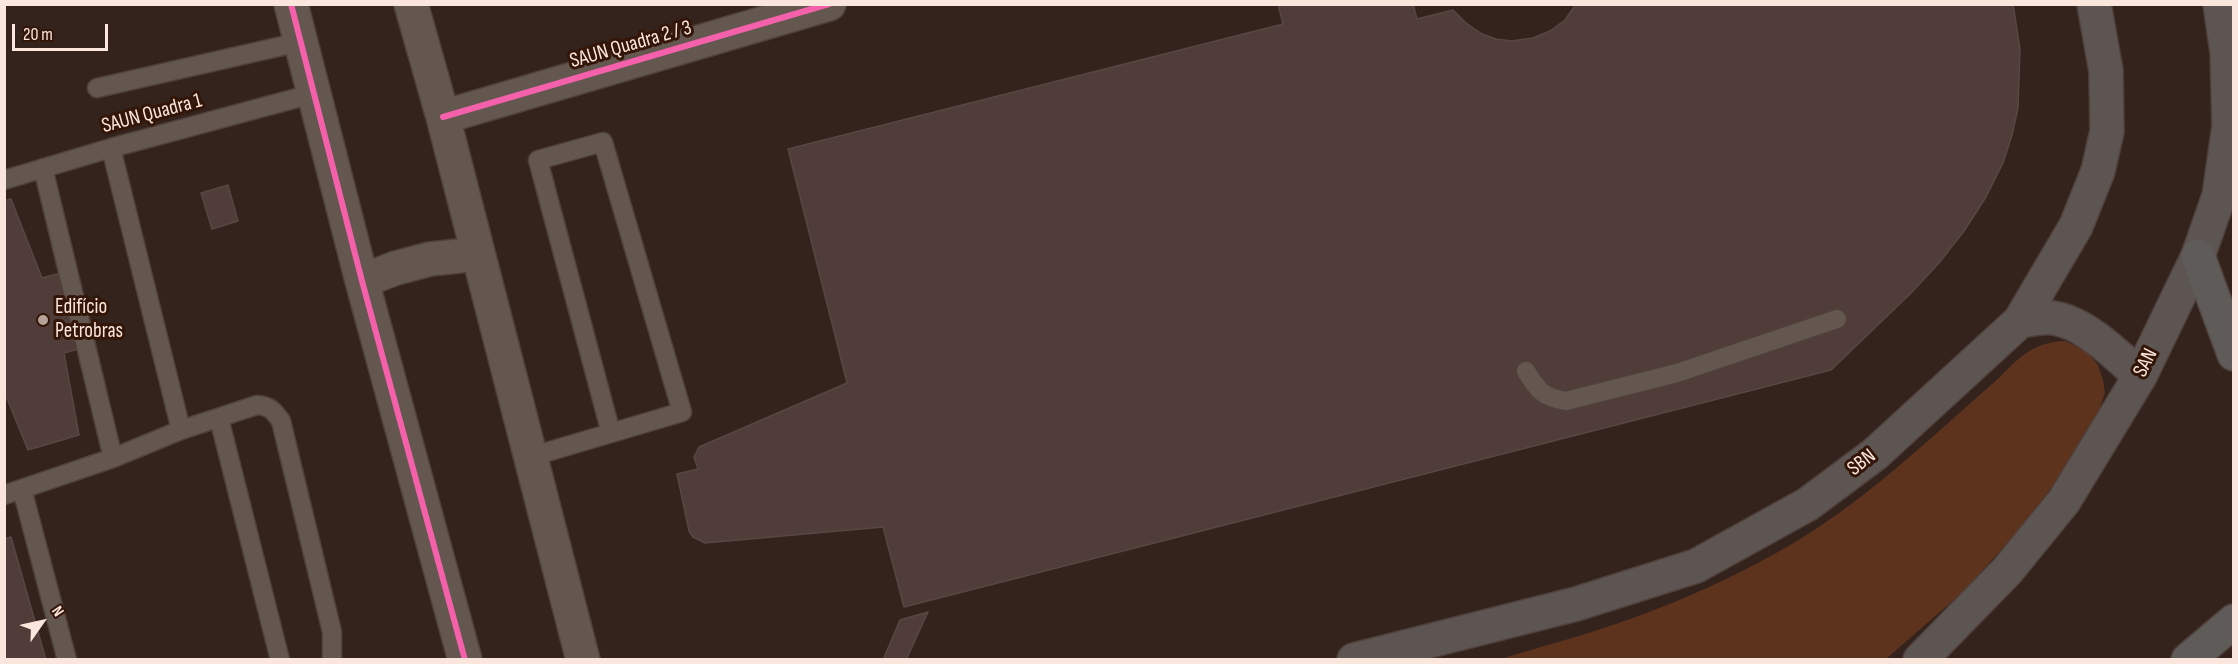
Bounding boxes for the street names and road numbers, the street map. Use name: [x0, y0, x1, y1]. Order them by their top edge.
street label: SAUN Quadra 2 / 3: [567, 16, 695, 74]
street label: SAUN Quadra 1: [99, 89, 205, 139]
street label: SAN: [2128, 345, 2164, 381]
street label: SBN: [1843, 444, 1881, 482]

